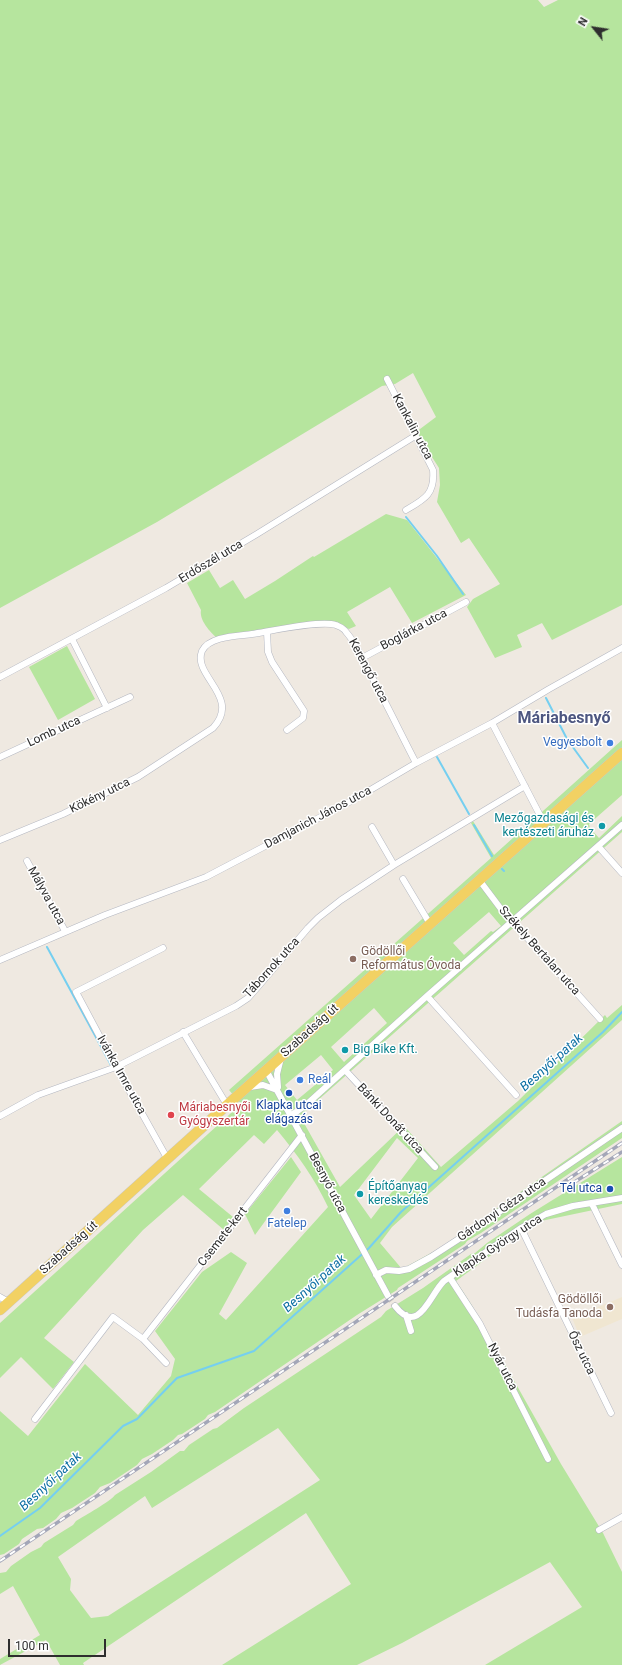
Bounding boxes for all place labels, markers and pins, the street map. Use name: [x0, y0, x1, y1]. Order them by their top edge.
place label: Vegyesbolt: [543, 736, 602, 750]
marker: Vegyesbolt: [605, 738, 615, 748]
place label: Mezőgazdasági és kertészeti áruház: [494, 812, 594, 840]
marker: Mezőgazdasági és kertészeti áruház: [597, 821, 607, 831]
place label: Gödöllői Református Óvoda: [361, 945, 461, 973]
marker: Gödöllői Református Óvoda: [348, 954, 358, 964]
place label: Big Bike Kft.: [353, 1043, 418, 1057]
marker: Big Bike Kft.: [340, 1045, 350, 1055]
place label: Reál: [308, 1073, 331, 1087]
marker: Reál: [295, 1075, 305, 1085]
marker: Klapka utcai elágazás: [284, 1088, 294, 1098]
place label: Klapka utcai elágazás: [256, 1099, 322, 1127]
place label: Máriabesnyői Gyógyszertár: [179, 1101, 251, 1129]
marker: Máriabesnyői Gyógyszertár: [166, 1110, 176, 1120]
place label: Építőanyag kereskedés: [368, 1180, 428, 1208]
place label: Tél utca: [560, 1182, 602, 1196]
marker: Tél utca: [605, 1184, 615, 1194]
marker: Építőanyag kereskedés: [355, 1189, 365, 1199]
marker: Fatelep: [282, 1206, 292, 1216]
place label: Fatelep: [267, 1217, 307, 1231]
place label: Gödöllői Tudásfa Tanoda: [516, 1293, 602, 1321]
marker: Gödöllői Tudásfa Tanoda: [605, 1302, 615, 1312]

